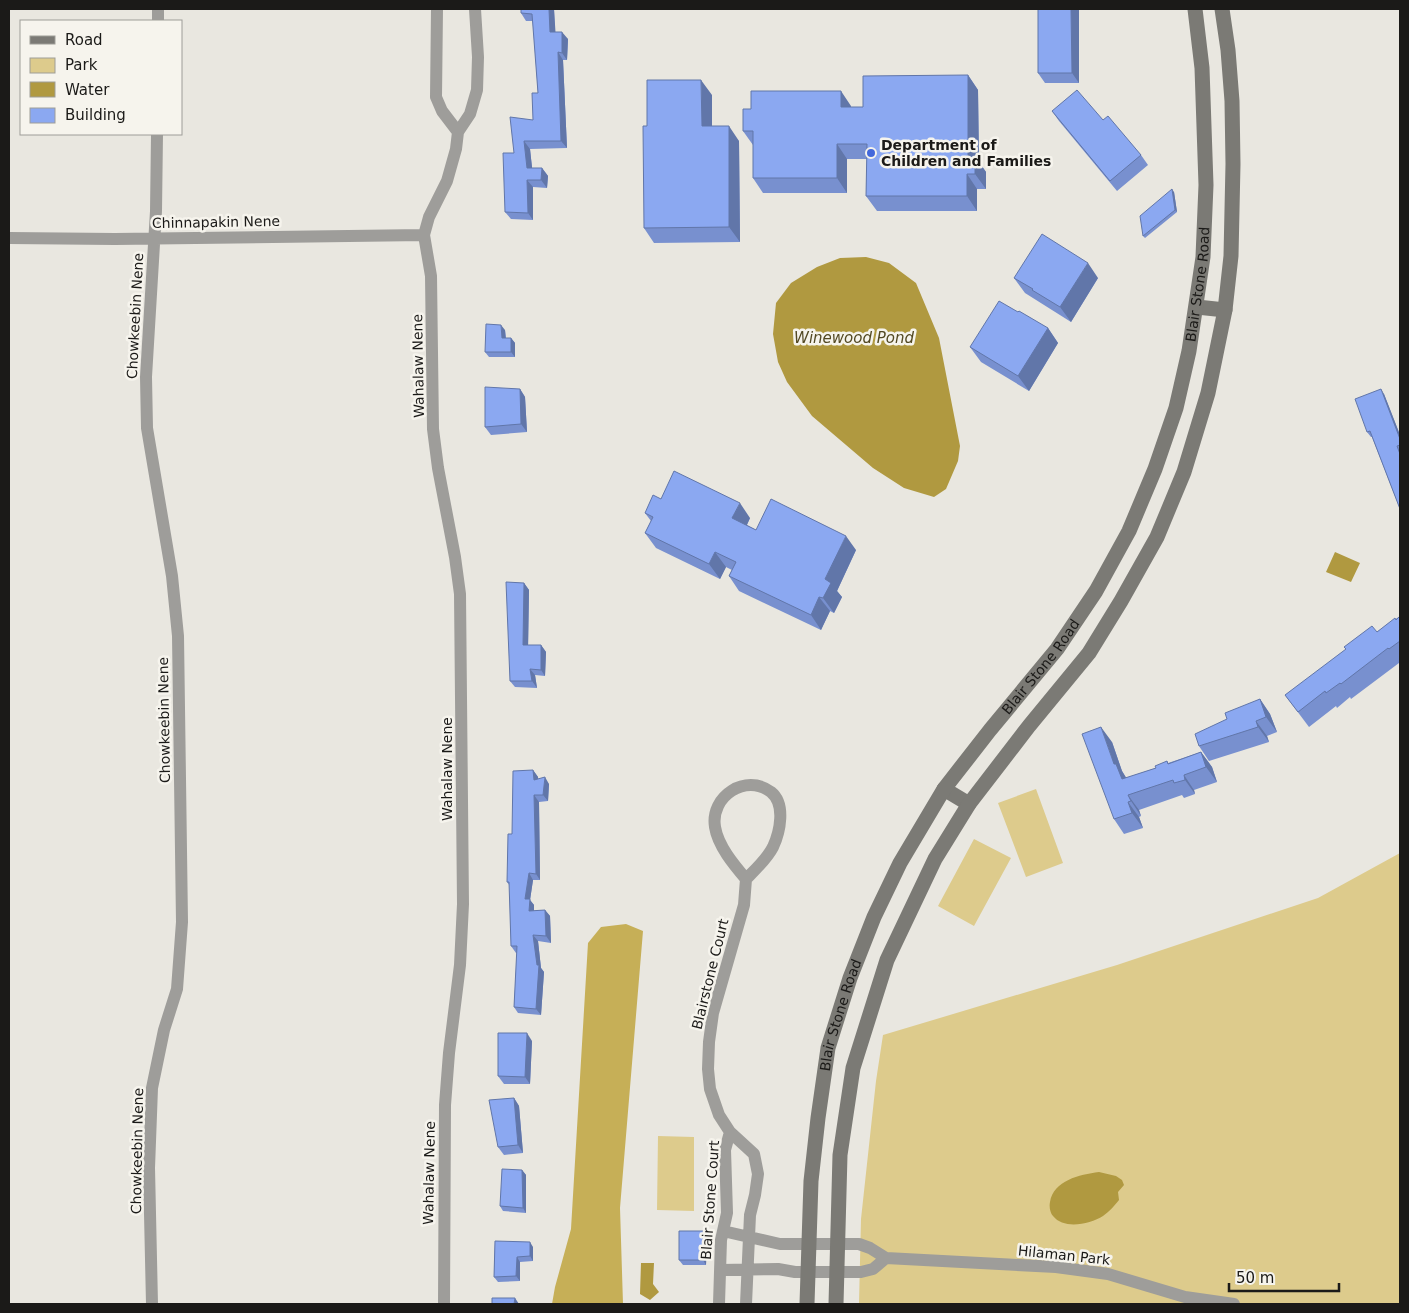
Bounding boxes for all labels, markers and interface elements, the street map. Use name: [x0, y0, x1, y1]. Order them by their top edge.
legend: [20, 20, 182, 135]
text: Road: [65, 31, 103, 49]
text: Park: [65, 56, 98, 74]
text: Water: [65, 81, 110, 99]
text: Building: [65, 106, 126, 124]
place label: Department of Children and Families: [881, 137, 1051, 169]
marker: Department of Children and Families: [865, 147, 877, 159]
street label: Chinnapakin Nene: [152, 213, 280, 231]
street label: Blair Stone Road: [1182, 226, 1212, 343]
street label: Chowkeebin Nene: [124, 253, 146, 379]
street label: Wahalaw Nene: [409, 314, 427, 418]
water label: Winewood Pond: [794, 329, 914, 347]
street label: Blair Stone Road: [998, 616, 1083, 717]
street label: Chowkeebin Nene: [155, 657, 173, 783]
street label: Wahalaw Nene: [439, 717, 455, 821]
street label: Blairstone Court: [689, 917, 732, 1031]
street label: Blair Stone Road: [817, 957, 865, 1072]
street label: Chowkeebin Nene: [128, 1088, 146, 1214]
street label: Wahalaw Nene: [420, 1121, 438, 1225]
street label: Blair Stone Court: [698, 1139, 722, 1260]
street label: Hilaman Park: [1017, 1242, 1112, 1268]
scale bar: [1229, 1260, 1339, 1292]
text: 50 m: [1236, 1269, 1274, 1287]

